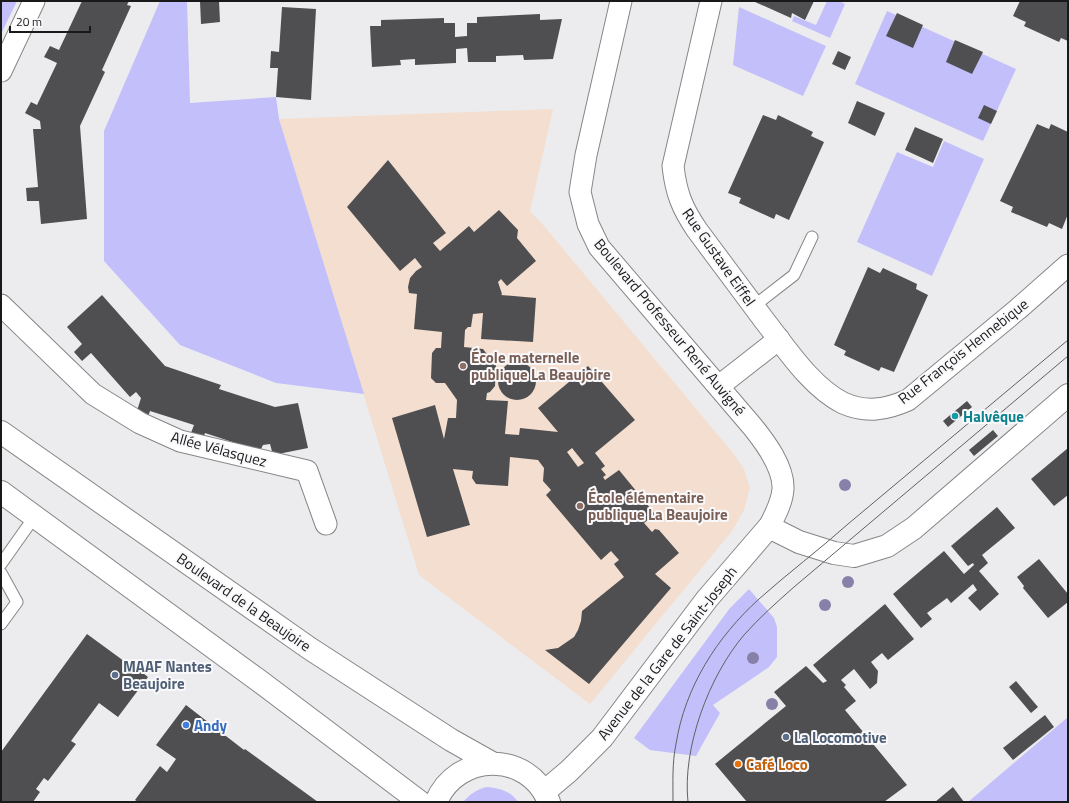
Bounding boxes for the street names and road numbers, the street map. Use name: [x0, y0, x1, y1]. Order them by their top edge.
street label: Rue Gustave Eiffel: [677, 203, 761, 311]
street label: Boulevard Professeur René Auvigné: [589, 233, 751, 421]
street label: Rue François Hennebique: [893, 293, 1033, 409]
street label: Allée Vélasquez: [169, 425, 270, 473]
street label: Boulevard de la Beaujoire: [172, 547, 316, 657]
street label: Avenue de la Gare de Saint-Joseph: [592, 561, 742, 745]

